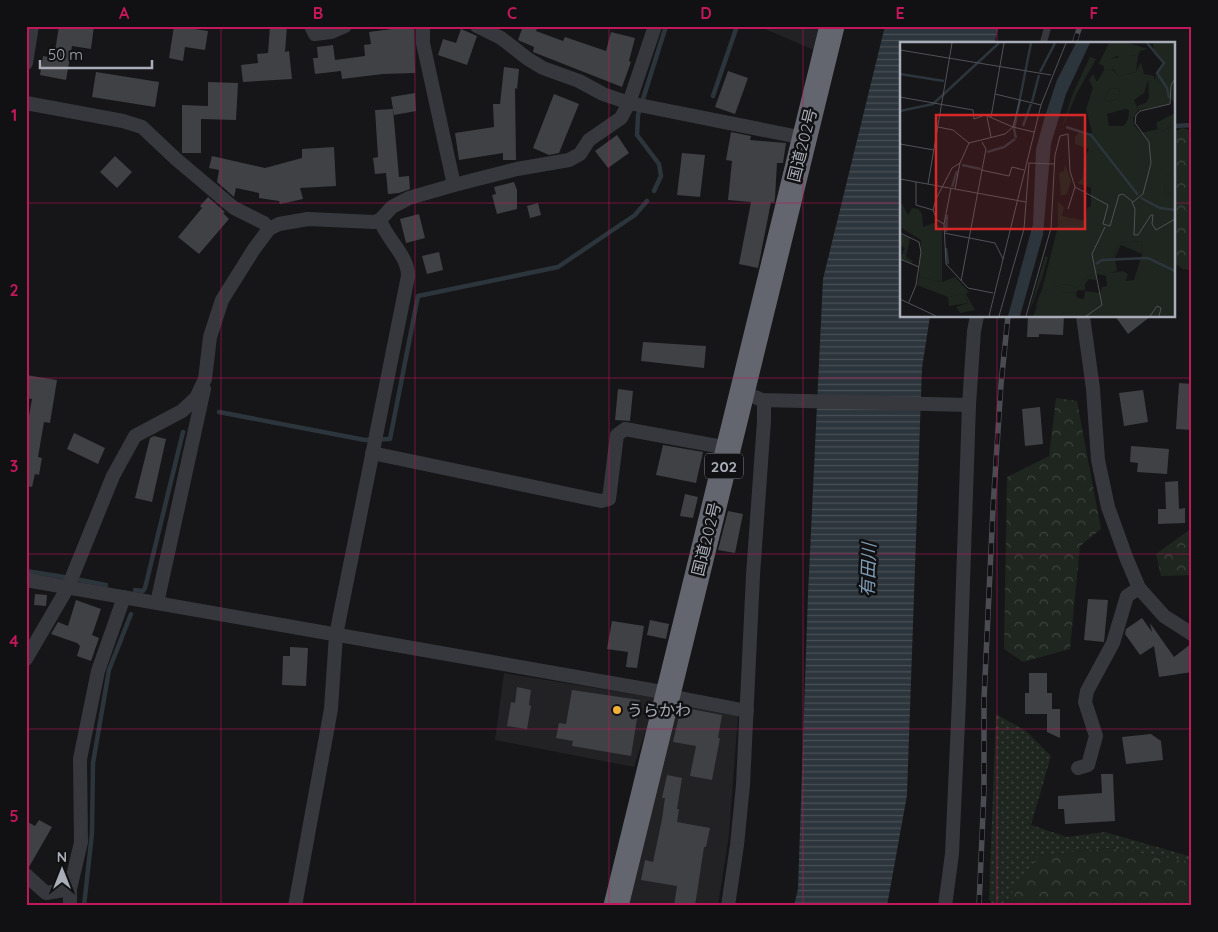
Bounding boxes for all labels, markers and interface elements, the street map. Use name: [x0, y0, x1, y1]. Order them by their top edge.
text: A: [119, 3, 130, 23]
text: B: [313, 3, 323, 23]
text: C: [507, 3, 517, 23]
text: D: [700, 3, 712, 23]
text: E: [895, 3, 905, 23]
text: F: [1090, 3, 1099, 23]
scale bar: [40, 38, 152, 70]
inset map: [900, 42, 1176, 318]
text: 50 m: [48, 45, 83, 64]
text: 1: [11, 105, 17, 125]
street label: 国道202号: [783, 106, 821, 184]
text: 2: [9, 280, 19, 300]
road number: 202: [705, 454, 743, 478]
text: 3: [10, 456, 18, 476]
street label: 国道202号: [687, 500, 725, 578]
water label: 有田川: [856, 541, 881, 597]
text: 4: [9, 631, 19, 651]
place label: うらかわ: [627, 700, 691, 720]
marker: うらかわ: [611, 704, 623, 716]
text: 5: [9, 806, 19, 826]
north arrow: [38, 844, 88, 894]
text: N: [57, 848, 67, 866]

